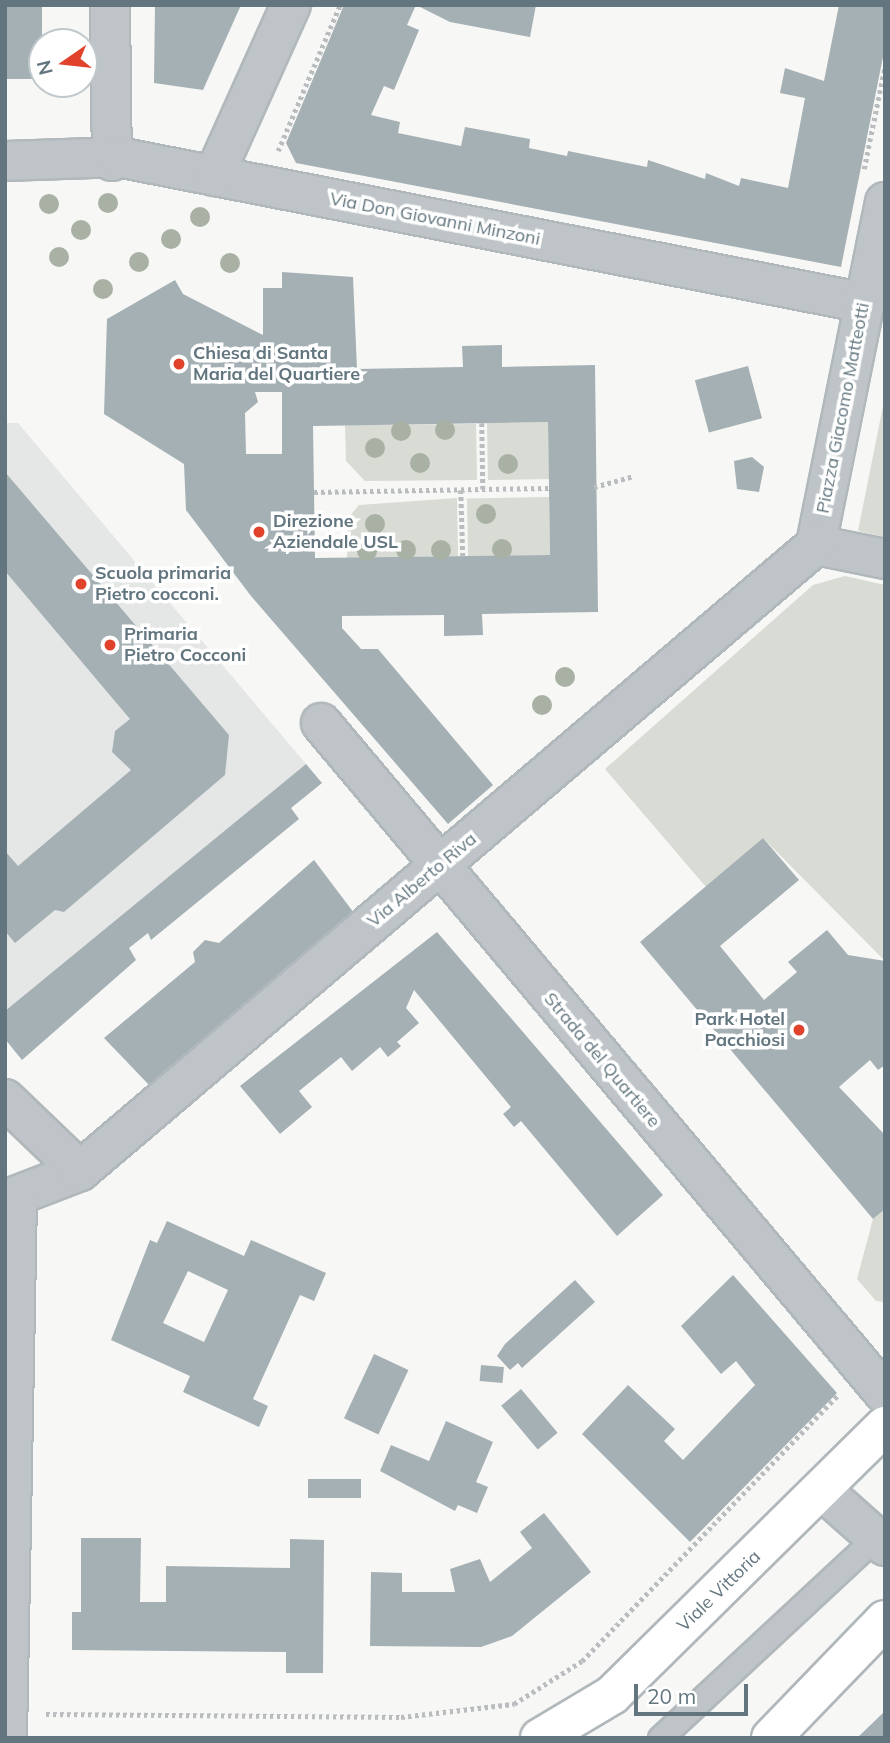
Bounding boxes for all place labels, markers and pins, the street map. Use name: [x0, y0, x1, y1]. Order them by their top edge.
place label: Chiesa di Santa Maria del Quartiere: [193, 343, 360, 386]
marker: Chiesa di Santa Maria del Quartiere: [171, 356, 187, 372]
place label: Direzione Aziendale USL: [273, 511, 398, 554]
marker: Direzione Aziendale USL: [251, 524, 267, 540]
place label: Scuola primaria Pietro cocconi.: [95, 563, 231, 606]
marker: Scuola primaria Pietro cocconi.: [73, 576, 89, 592]
place label: Primaria Pietro Cocconi: [124, 624, 246, 666]
marker: Primaria Pietro Cocconi: [102, 637, 118, 653]
place label: Park Hotel Pacchiosi: [695, 1009, 785, 1052]
marker: Park Hotel Pacchiosi: [791, 1022, 807, 1038]

